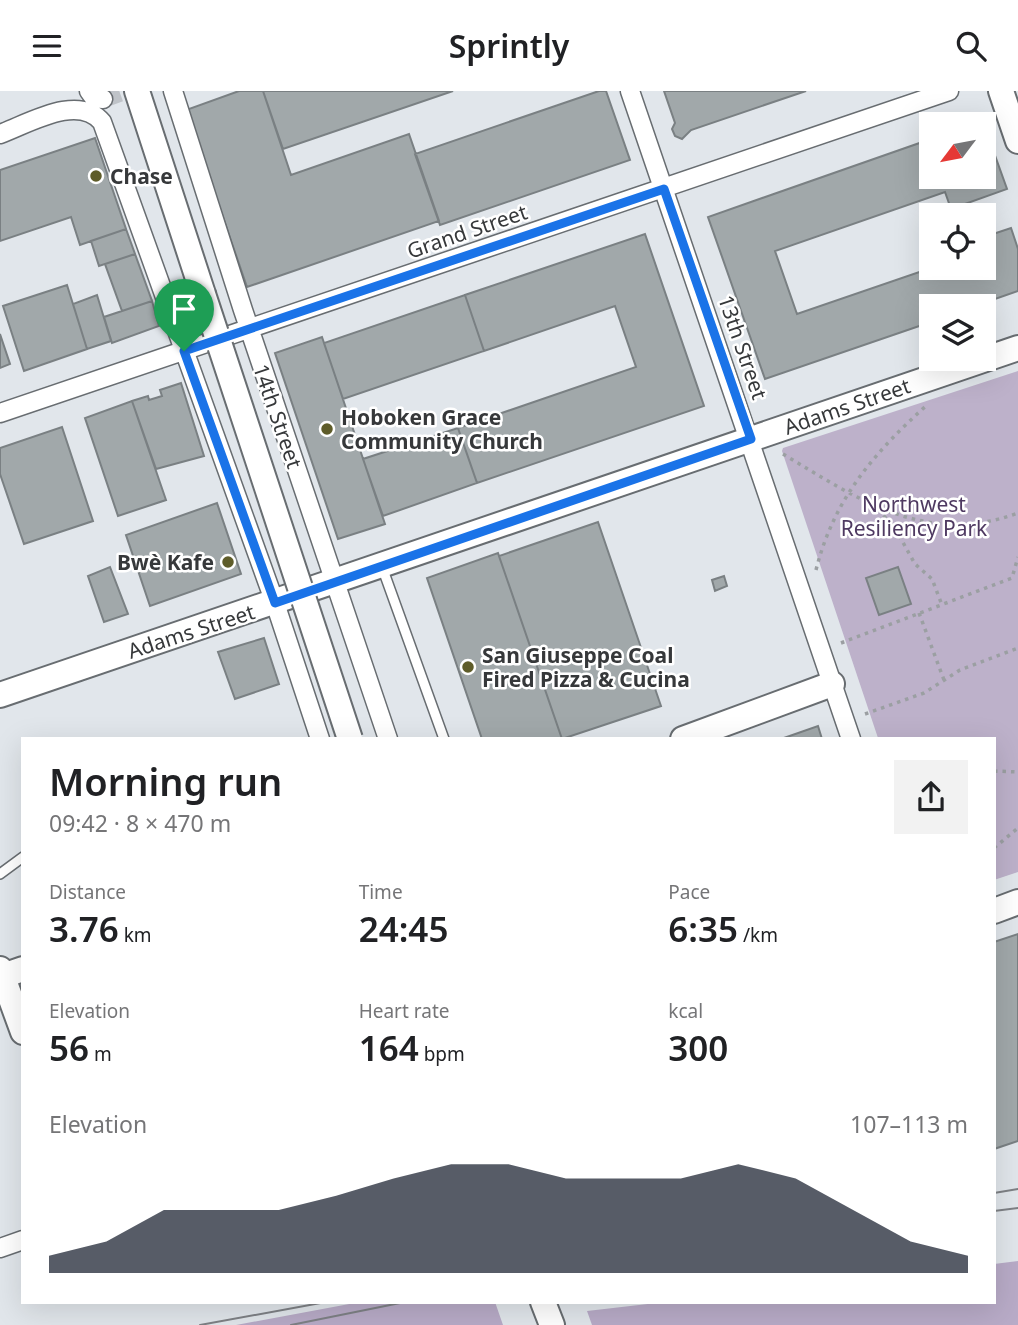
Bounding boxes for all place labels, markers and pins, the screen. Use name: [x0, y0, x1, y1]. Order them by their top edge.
place label: Chase: [110, 162, 173, 190]
marker: Chase: [88, 168, 104, 184]
pin: [154, 279, 214, 351]
place label: Hoboken Grace Community Church: [341, 403, 543, 455]
marker: Hoboken Grace Community Church: [319, 421, 335, 437]
place label: Bwè Kafe: [117, 548, 214, 576]
marker: Bwè Kafe: [220, 554, 236, 570]
place label: San Giuseppe Coal Fired Pizza & Cucina: [482, 641, 690, 693]
marker: San Giuseppe Coal Fired Pizza & Cucina: [460, 659, 476, 675]

